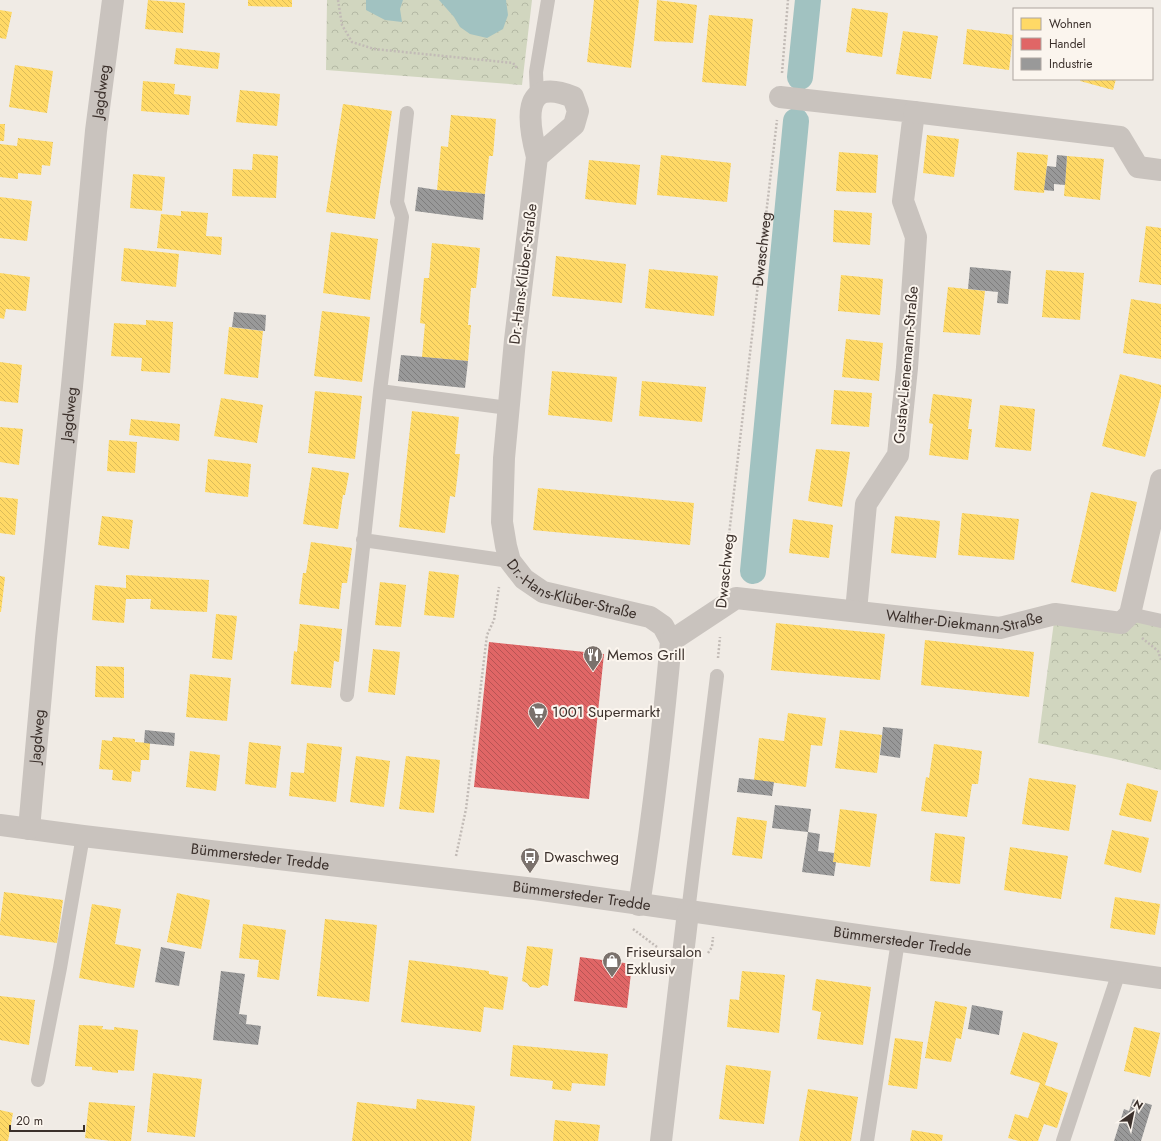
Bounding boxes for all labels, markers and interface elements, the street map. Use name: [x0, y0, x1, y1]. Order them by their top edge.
legend: [1013, 8, 1153, 80]
text: Wohnen: [1049, 15, 1092, 33]
text: Handel: [1049, 35, 1085, 53]
text: Industrie: [1049, 55, 1093, 73]
street label: Jagdweg: [86, 63, 116, 122]
street label: Dr.-Hans-Klüber-Straße: [503, 202, 543, 346]
street label: Dwaschweg: [747, 211, 777, 288]
street label: Gustav-Lienemann-Straße: [888, 285, 924, 445]
street label: Jagdweg: [55, 386, 83, 444]
street label: Dwaschweg: [710, 533, 740, 609]
street label: Dr.-Hans-Klüber-Straße: [501, 554, 639, 625]
street label: Walther-Diekmann-Straße: [885, 604, 1045, 639]
restaurant icon: Memos Grill: [582, 644, 604, 672]
place label: Memos Grill: [607, 644, 685, 666]
supermarket icon: 1001 Supermarkt: [527, 701, 549, 729]
place label: 1001 Supermarkt: [552, 701, 660, 723]
street label: Jagdweg: [24, 708, 51, 766]
street label: Bümmersteder Tredde: [190, 838, 331, 876]
bus stop icon: Dwaschweg: [519, 846, 541, 874]
place label: Dwaschweg: [544, 846, 619, 868]
street label: Bümmersteder Tredde: [511, 875, 652, 916]
street label: Bümmersteder Tredde: [832, 921, 973, 962]
place label: Friseursalon Exklusiv: [626, 941, 702, 980]
shop icon: Friseursalon Exklusiv: [601, 950, 623, 978]
north arrow: [1113, 1093, 1153, 1133]
text: N: [1130, 1096, 1146, 1114]
scale bar: [10, 1107, 84, 1133]
text: 20 m: [16, 1112, 43, 1130]

